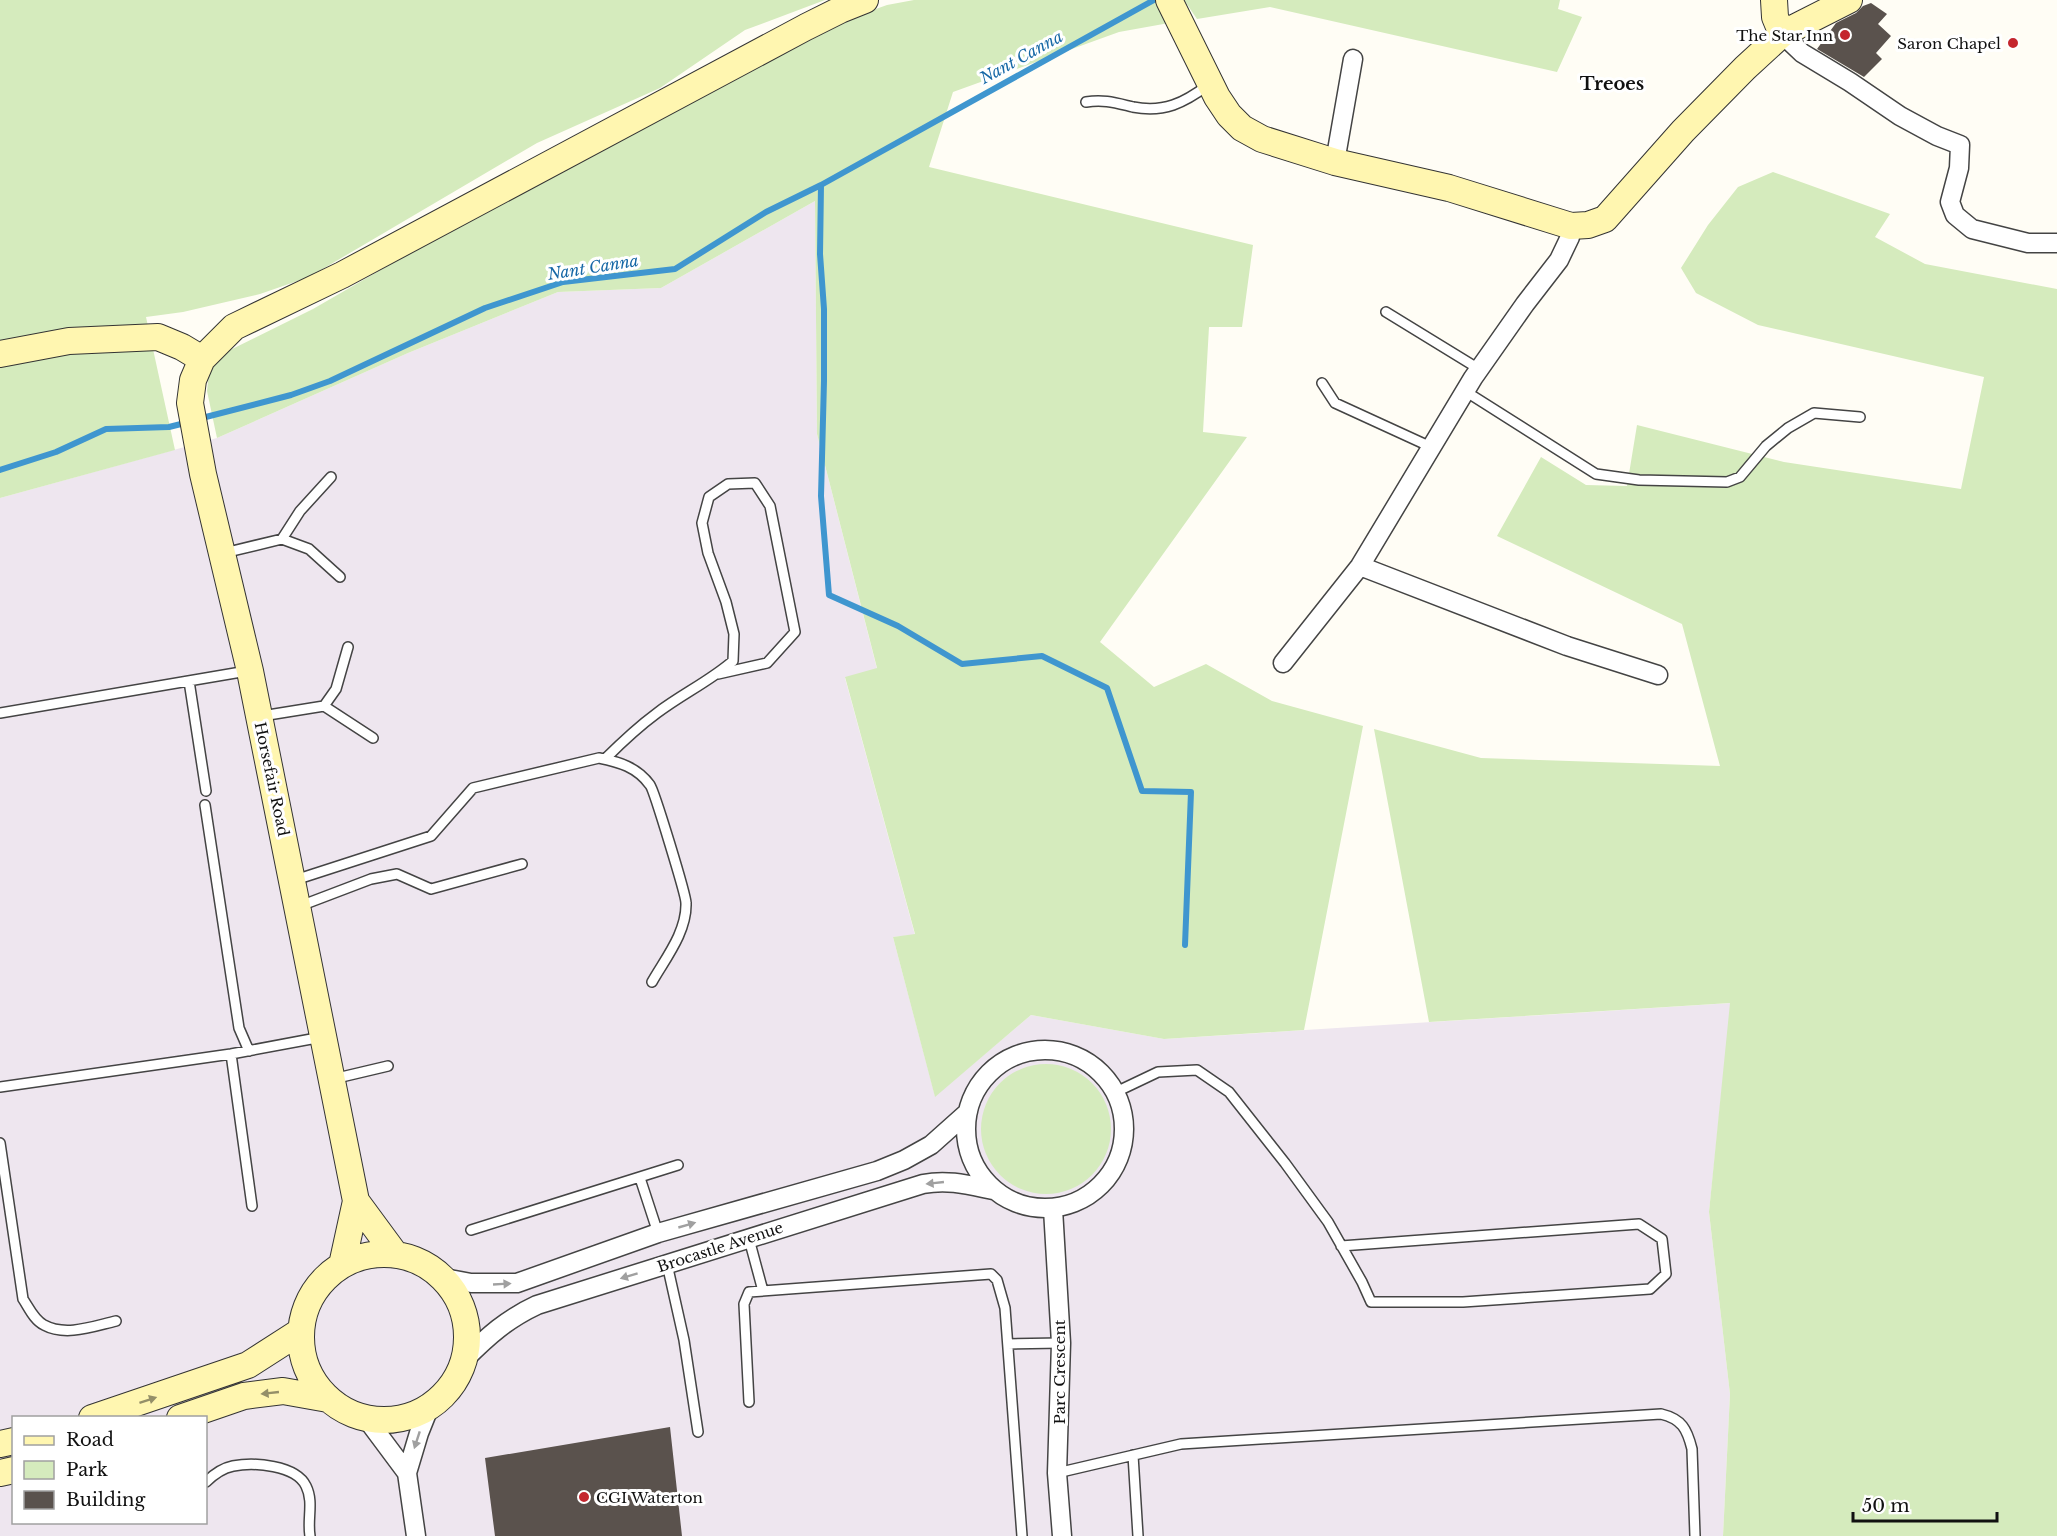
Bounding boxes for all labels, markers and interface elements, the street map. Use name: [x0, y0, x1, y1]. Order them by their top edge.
water label: Nant Canna: [975, 26, 1066, 89]
place label: The Star Inn: [1736, 26, 1833, 45]
marker: The Star Inn: [1838, 28, 1852, 42]
place label: Saron Chapel: [1897, 34, 2001, 53]
marker: Saron Chapel: [2006, 36, 2020, 50]
district label: Treoes: [1580, 73, 1644, 95]
water label: Nant Canna: [545, 250, 640, 284]
street label: Horsefair Road: [251, 720, 293, 838]
one-way arrow: [926, 1178, 945, 1188]
street label: Brocastle Avenue: [655, 1218, 785, 1276]
one-way arrow: [678, 1220, 696, 1229]
one-way arrow: [620, 1272, 638, 1281]
one-way arrow: [493, 1280, 512, 1289]
street label: Parc Crescent: [1050, 1319, 1069, 1424]
one-way arrow: [261, 1388, 280, 1398]
one-way arrow: [139, 1395, 157, 1404]
legend: [12, 1416, 207, 1524]
text: Road: [66, 1429, 114, 1451]
one-way arrow: [411, 1431, 421, 1449]
text: Park: [66, 1459, 108, 1481]
scale bar: [1853, 1485, 1997, 1523]
place label: CGI Waterton: [596, 1488, 703, 1507]
text: Building: [66, 1489, 145, 1511]
marker: CGI Waterton: [577, 1490, 591, 1504]
text: 50 m: [1862, 1495, 1910, 1517]

